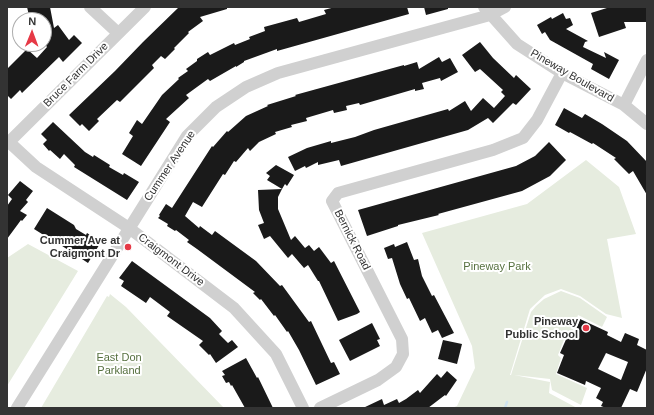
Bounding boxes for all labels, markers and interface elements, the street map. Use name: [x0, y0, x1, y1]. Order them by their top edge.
north arrow: [12, 12, 52, 52]
text: N: [28, 15, 36, 27]
street label: Bruce Farm Drive: [41, 40, 111, 110]
street label: Pineway Boulevard: [528, 47, 616, 105]
street label: Cummer Avenue: [142, 128, 198, 204]
street label: Bernick Road: [331, 208, 373, 272]
street label: Craigmont Drive: [135, 231, 207, 289]
place label: Cummer Ave at Craigmont Dr: [40, 234, 120, 260]
marker: Cummer Ave at Craigmont Dr: [123, 242, 133, 252]
park label: Pineway Park: [463, 260, 531, 274]
place label: Pineway Public School: [505, 315, 578, 341]
marker: Pineway Public School: [581, 323, 591, 333]
park label: East Don Parkland: [96, 351, 142, 377]

